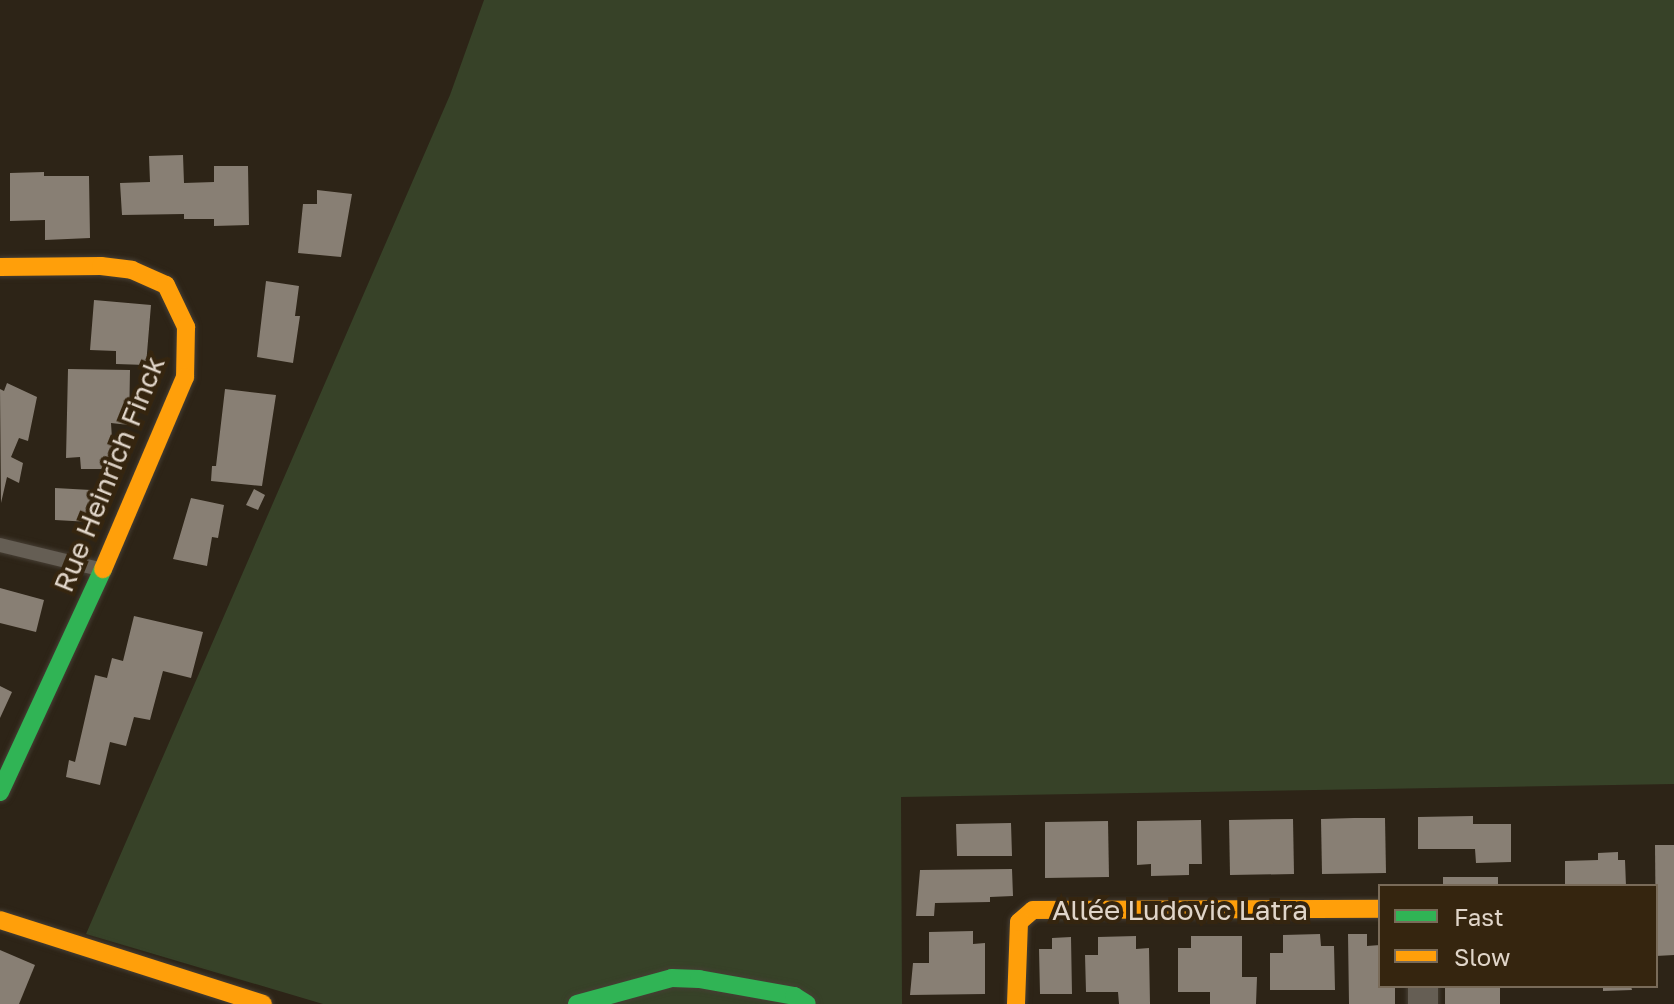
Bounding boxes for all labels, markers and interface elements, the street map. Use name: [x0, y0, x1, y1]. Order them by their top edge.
street label: Rue Heinrich Finck: [46, 351, 172, 597]
legend: [1378, 884, 1658, 988]
street label: Allée Ludovic Latra: [1052, 893, 1308, 927]
text: Fast: [1454, 902, 1504, 931]
text: Slow: [1454, 942, 1510, 971]

